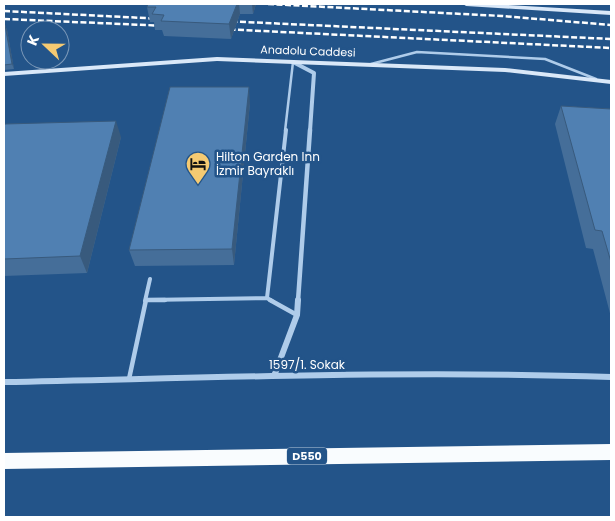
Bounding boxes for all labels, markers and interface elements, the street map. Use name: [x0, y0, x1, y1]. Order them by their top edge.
north arrow: [20, 20, 70, 70]
text: K: [22, 32, 44, 48]
street label: Anadolu Caddesi: [260, 41, 356, 61]
place label: Hilton Garden Inn İzmir Bayraklı: [216, 148, 320, 179]
hotel icon: Hilton Garden Inn İzmir Bayraklı: [185, 151, 211, 185]
street label: 1597/1. Sokak: [269, 356, 346, 373]
road number: D550: [287, 448, 327, 464]

